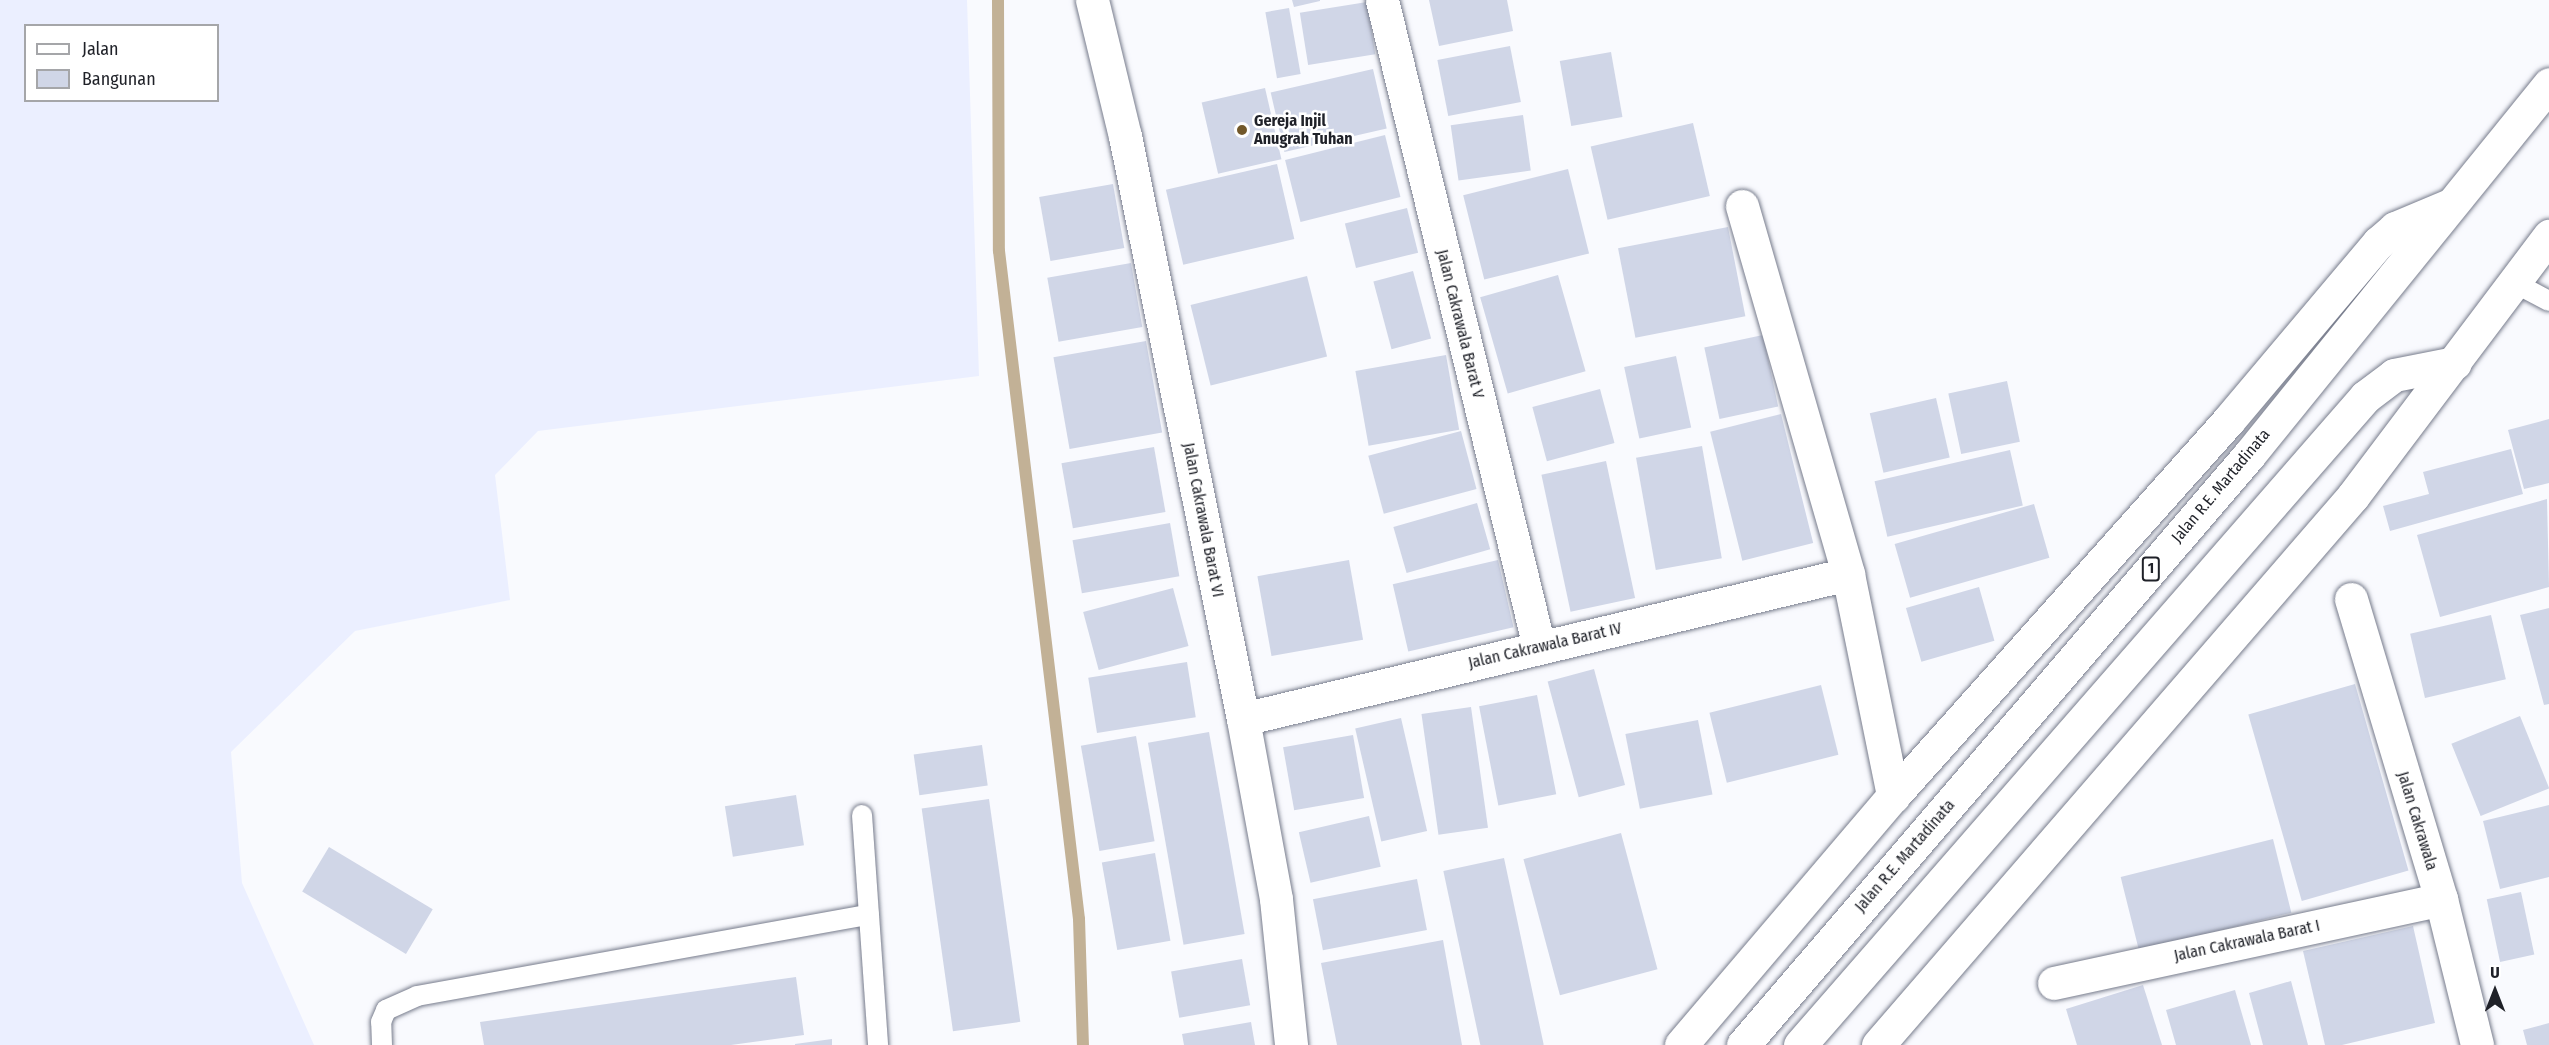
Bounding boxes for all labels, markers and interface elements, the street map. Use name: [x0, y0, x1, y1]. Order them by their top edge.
legend: [24, 24, 219, 102]
text: Jalan: [82, 38, 119, 60]
text: Bangunan: [82, 68, 156, 90]
place label: Gereja Injil Anugrah Tuhan: [1254, 111, 1353, 149]
marker: Gereja Injil Anugrah Tuhan: [1235, 123, 1249, 137]
street label: Jalan Cakrawala Barat V: [1432, 248, 1488, 400]
street label: Jalan R.E. Martadinata: [2168, 425, 2274, 547]
street label: Jalan Cakrawala Barat VI: [1179, 441, 1227, 599]
road number: 1: [2140, 557, 2162, 581]
street label: Jalan Cakrawala Barat IV: [1466, 619, 1624, 673]
street label: Jalan Cakrawala: [2393, 769, 2441, 873]
street label: Jalan R.E. Martadinata: [1851, 796, 1959, 916]
street label: Jalan Cakrawala Barat I: [2172, 916, 2322, 966]
north arrow: [2465, 961, 2525, 1021]
text: U: [2490, 963, 2500, 982]

